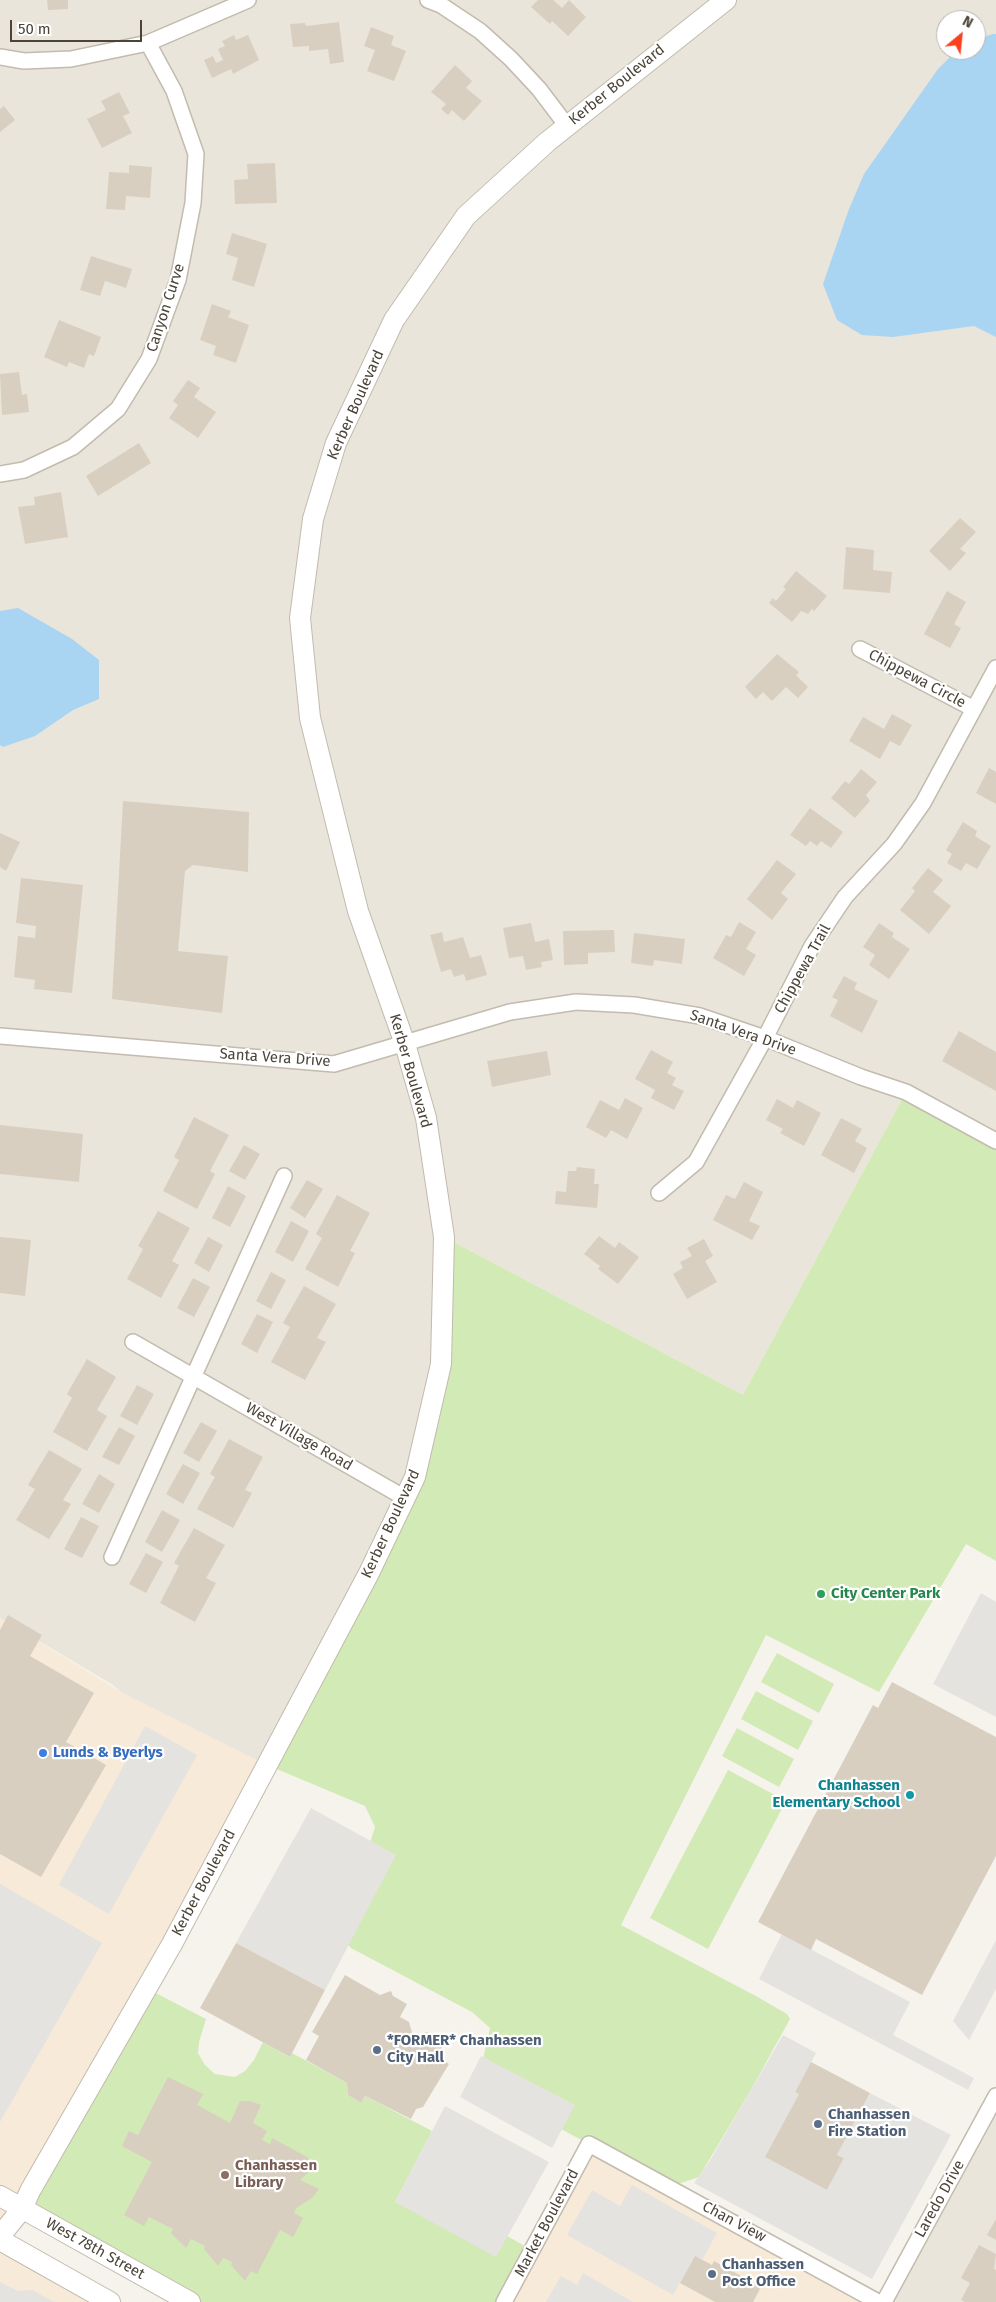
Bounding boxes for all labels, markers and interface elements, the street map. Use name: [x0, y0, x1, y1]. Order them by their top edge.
scale bar: [12, 10, 145, 42]
north arrow: [936, 10, 986, 60]
text: N: [960, 13, 976, 32]
text: 50 m: [18, 20, 51, 38]
street label: Kerber Boulevard: [565, 41, 669, 129]
street label: Canyon Curve: [143, 261, 189, 355]
street label: Kerber Boulevard: [324, 347, 388, 463]
street label: Chippewa Circle: [865, 646, 969, 712]
street label: Chippewa Trail: [771, 921, 835, 1017]
street label: Santa Vera Drive: [687, 1006, 799, 1060]
street label: Kerber Boulevard: [385, 1012, 435, 1130]
street label: Santa Vera Drive: [219, 1045, 331, 1071]
street label: West Village Road: [242, 1399, 356, 1475]
street label: Kerber Boulevard: [358, 1467, 424, 1581]
place label: City Center Park: [831, 1585, 940, 1603]
marker: City Center Park: [815, 1588, 827, 1600]
place label: Lunds & Byerlys: [53, 1744, 163, 1762]
marker: Lunds & Byerlys: [37, 1747, 49, 1759]
place label: Chanhassen Elementary School: [772, 1777, 900, 1812]
marker: Chanhassen Elementary School: [904, 1789, 916, 1801]
street label: Kerber Boulevard: [168, 1827, 240, 1939]
place label: *FORMER* Chanhassen City Hall: [387, 2032, 542, 2067]
marker: *FORMER* Chanhassen City Hall: [371, 2044, 383, 2056]
place label: Chanhassen Fire Station: [828, 2106, 910, 2141]
marker: Chanhassen Fire Station: [812, 2118, 824, 2130]
place label: Chanhassen Library: [235, 2157, 317, 2192]
street label: Laredo Drive: [911, 2157, 969, 2241]
street label: Market Boulevard: [511, 2166, 583, 2280]
marker: Chanhassen Library: [219, 2169, 231, 2181]
street label: Chan View: [699, 2198, 769, 2246]
street label: West 78th Street: [42, 2214, 148, 2284]
place label: Chanhassen Post Office: [722, 2256, 804, 2291]
marker: Chanhassen Post Office: [706, 2268, 718, 2280]

